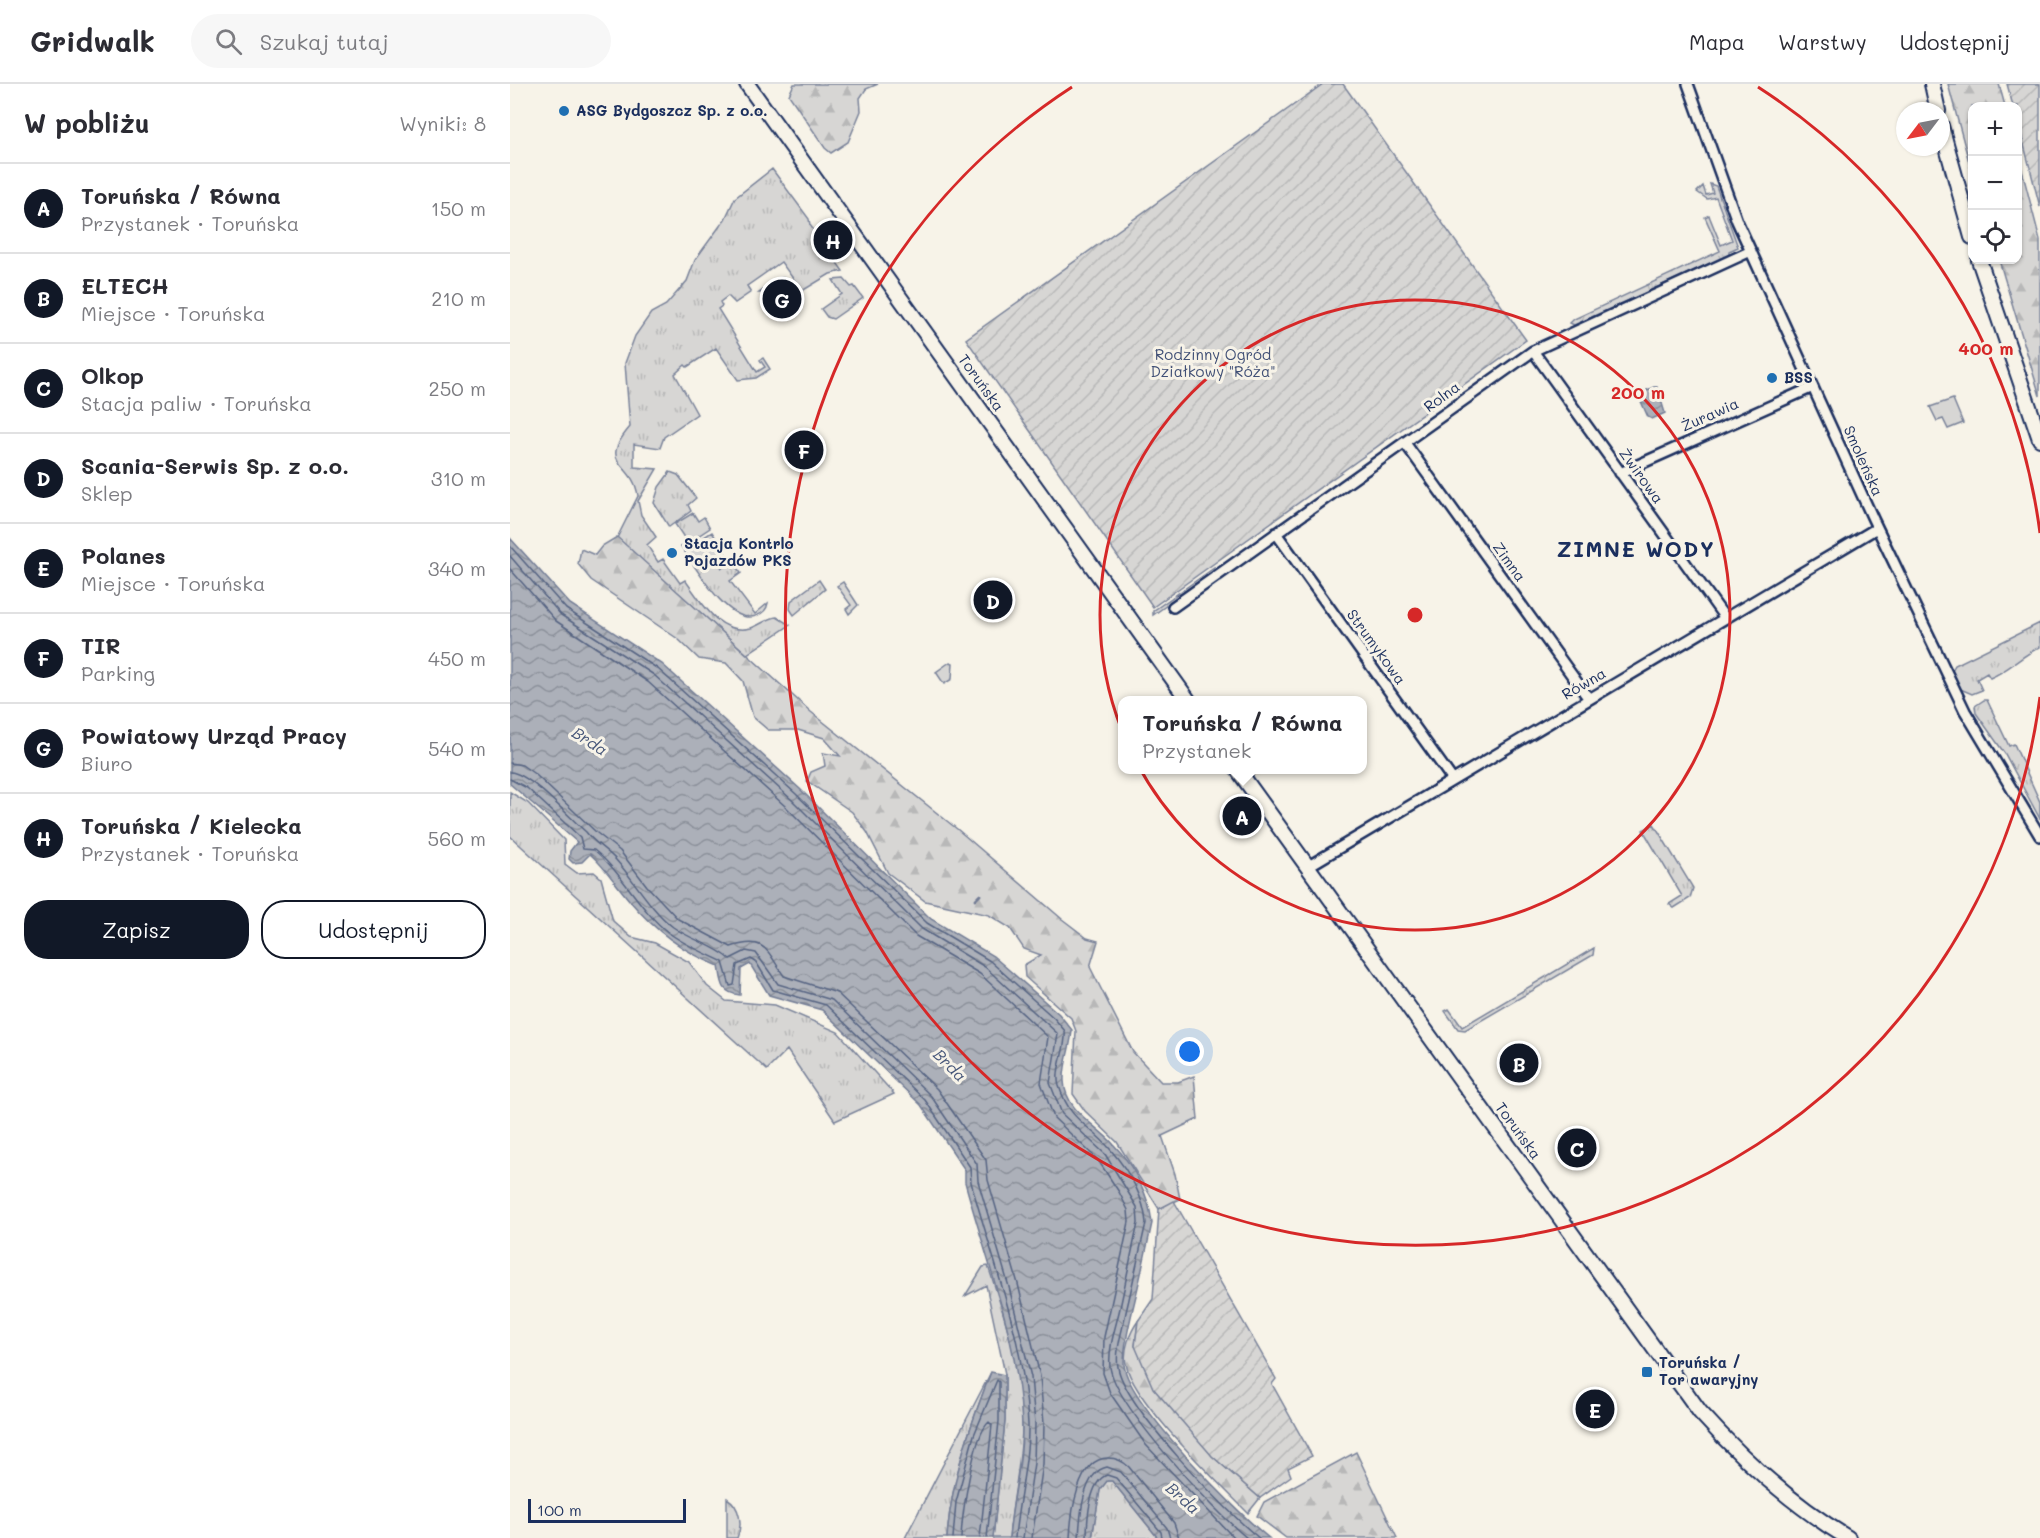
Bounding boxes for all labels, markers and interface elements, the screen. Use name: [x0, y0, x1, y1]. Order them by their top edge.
search box: [191, 14, 611, 68]
text: Gridwalk: [30, 23, 155, 59]
icon: search: [212, 25, 245, 58]
text: Szukaj tutaj: [260, 27, 389, 56]
text: Mapa: [1689, 28, 1745, 55]
text: Warstwy: [1778, 28, 1867, 55]
text: Udostępnij: [1900, 28, 2010, 55]
place label: ASG Bydgoszcz Sp. z o.o.: [576, 100, 768, 120]
north arrow: [1896, 102, 1950, 156]
map controls: [1968, 102, 2022, 264]
button: +: [1968, 102, 2022, 156]
marker: ASG Bydgoszcz Sp. z o.o.: [557, 104, 571, 118]
text: W pobliżu: [24, 106, 150, 140]
text: Wyniki: 8: [399, 110, 486, 136]
button: −: [1968, 156, 2022, 210]
text: Toruńska / Równa: [81, 181, 281, 210]
text: A: [37, 195, 50, 221]
text: 150 m: [431, 195, 486, 221]
text: Przystanek · Toruńska: [81, 210, 299, 236]
button: locate: [1968, 210, 2022, 264]
pin: H: [814, 218, 852, 262]
text: ELTECH: [81, 271, 169, 300]
pin: G: [762, 276, 802, 322]
text: B: [37, 285, 50, 311]
text: 210 m: [431, 285, 486, 311]
text: Miejsce · Toruńska: [81, 300, 265, 326]
text: 400 m: [1958, 336, 2014, 360]
park label: Rodzinny Ogród Działkowy "Róża": [1150, 344, 1276, 381]
street label: Toruńska: [954, 350, 1009, 415]
text: Olkop: [81, 361, 144, 390]
place label: BSS: [1784, 367, 1813, 387]
marker: BSS: [1765, 371, 1779, 385]
text: C: [36, 375, 51, 401]
text: 250 m: [429, 375, 486, 401]
street label: Rolna: [1419, 376, 1463, 416]
text: 200 m: [1611, 380, 1665, 404]
text: Stacja paliw · Toruńska: [81, 390, 312, 416]
street label: Żurawia: [1678, 393, 1741, 436]
street label: Smoleńska: [1839, 422, 1888, 499]
pin: F: [784, 428, 824, 472]
street label: Żwirowa: [1615, 444, 1669, 507]
text: Scania-Serwis Sp. z o.o.: [81, 451, 349, 480]
text: D: [36, 465, 51, 491]
text: 310 m: [431, 465, 486, 491]
text: Sklep: [81, 480, 133, 506]
place label: Stacja Kontrlo Pojazdów PKS: [684, 533, 794, 570]
district label: ZIMNE WODY: [1557, 535, 1715, 562]
street label: Zimna: [1489, 538, 1531, 585]
text: Polanes: [81, 541, 166, 570]
marker: Stacja Kontrlo Pojazdów PKS: [665, 546, 679, 560]
text: E: [37, 555, 50, 581]
text: 340 m: [428, 555, 486, 581]
text: Miejsce · Toruńska: [81, 570, 265, 596]
pin: D: [974, 578, 1012, 622]
street label: Strumykowa: [1343, 605, 1411, 688]
centre of rings: [1405, 605, 1425, 625]
text: TIR: [81, 631, 120, 660]
text: F: [37, 645, 50, 671]
text: 450 m: [428, 645, 486, 671]
text: Parking: [81, 660, 155, 686]
street label: Równa: [1558, 663, 1609, 704]
popup: [1118, 696, 1367, 774]
text: Toruńska / Równa: [1143, 708, 1342, 737]
text: Powiatowy Urząd Pracy: [81, 721, 347, 750]
water label: Brda: [569, 721, 612, 760]
text: G: [36, 735, 51, 761]
text: 540 m: [428, 735, 486, 761]
text: Przystanek: [1143, 737, 1251, 763]
text: Biuro: [81, 750, 132, 776]
pin: A: [1222, 794, 1262, 838]
text: Toruńska / Kielecka: [81, 811, 302, 840]
text: H: [35, 825, 52, 851]
text: 560 m: [428, 825, 486, 851]
text: Przystanek · Toruńska: [81, 840, 299, 866]
button: Zapisz: [24, 900, 249, 959]
button: Udostępnij: [261, 900, 486, 959]
your location: [1175, 1037, 1204, 1066]
pin: B: [1500, 1040, 1538, 1086]
water label: Brda: [929, 1044, 971, 1086]
street label: Toruńska: [1491, 1098, 1546, 1163]
pin: C: [1558, 1126, 1596, 1170]
place label: Toruńska / Tor awaryjny: [1659, 1352, 1758, 1389]
marker: Toruńska / Tor awaryjny: [1640, 1365, 1654, 1379]
pin: E: [1576, 1386, 1614, 1432]
water label: Brda: [1162, 1477, 1205, 1518]
scale bar: [528, 1496, 686, 1524]
text: 100 m: [537, 1499, 582, 1520]

